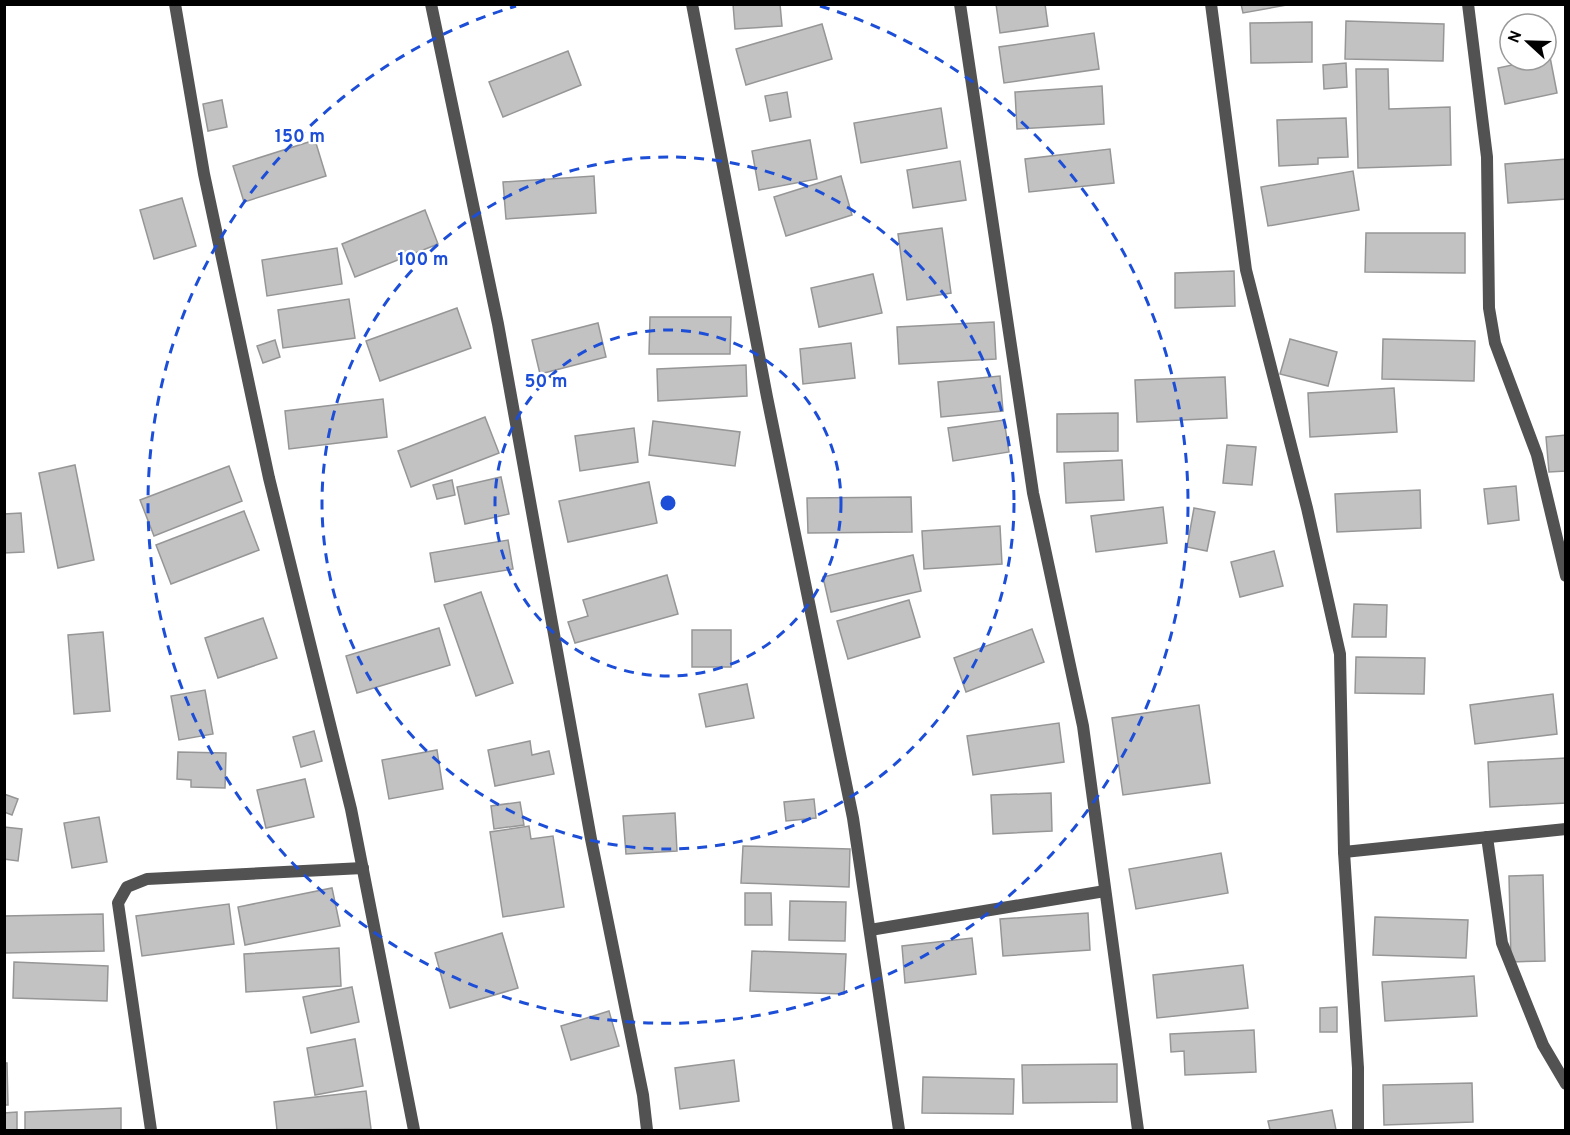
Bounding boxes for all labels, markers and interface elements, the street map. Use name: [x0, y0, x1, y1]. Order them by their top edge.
north arrow: [1498, 12, 1558, 72]
text: N: [1505, 28, 1527, 46]
text: 150 m: [275, 126, 325, 149]
text: 100 m: [397, 249, 449, 272]
text: 50 m: [524, 371, 568, 394]
centre of rings: [658, 493, 678, 513]

